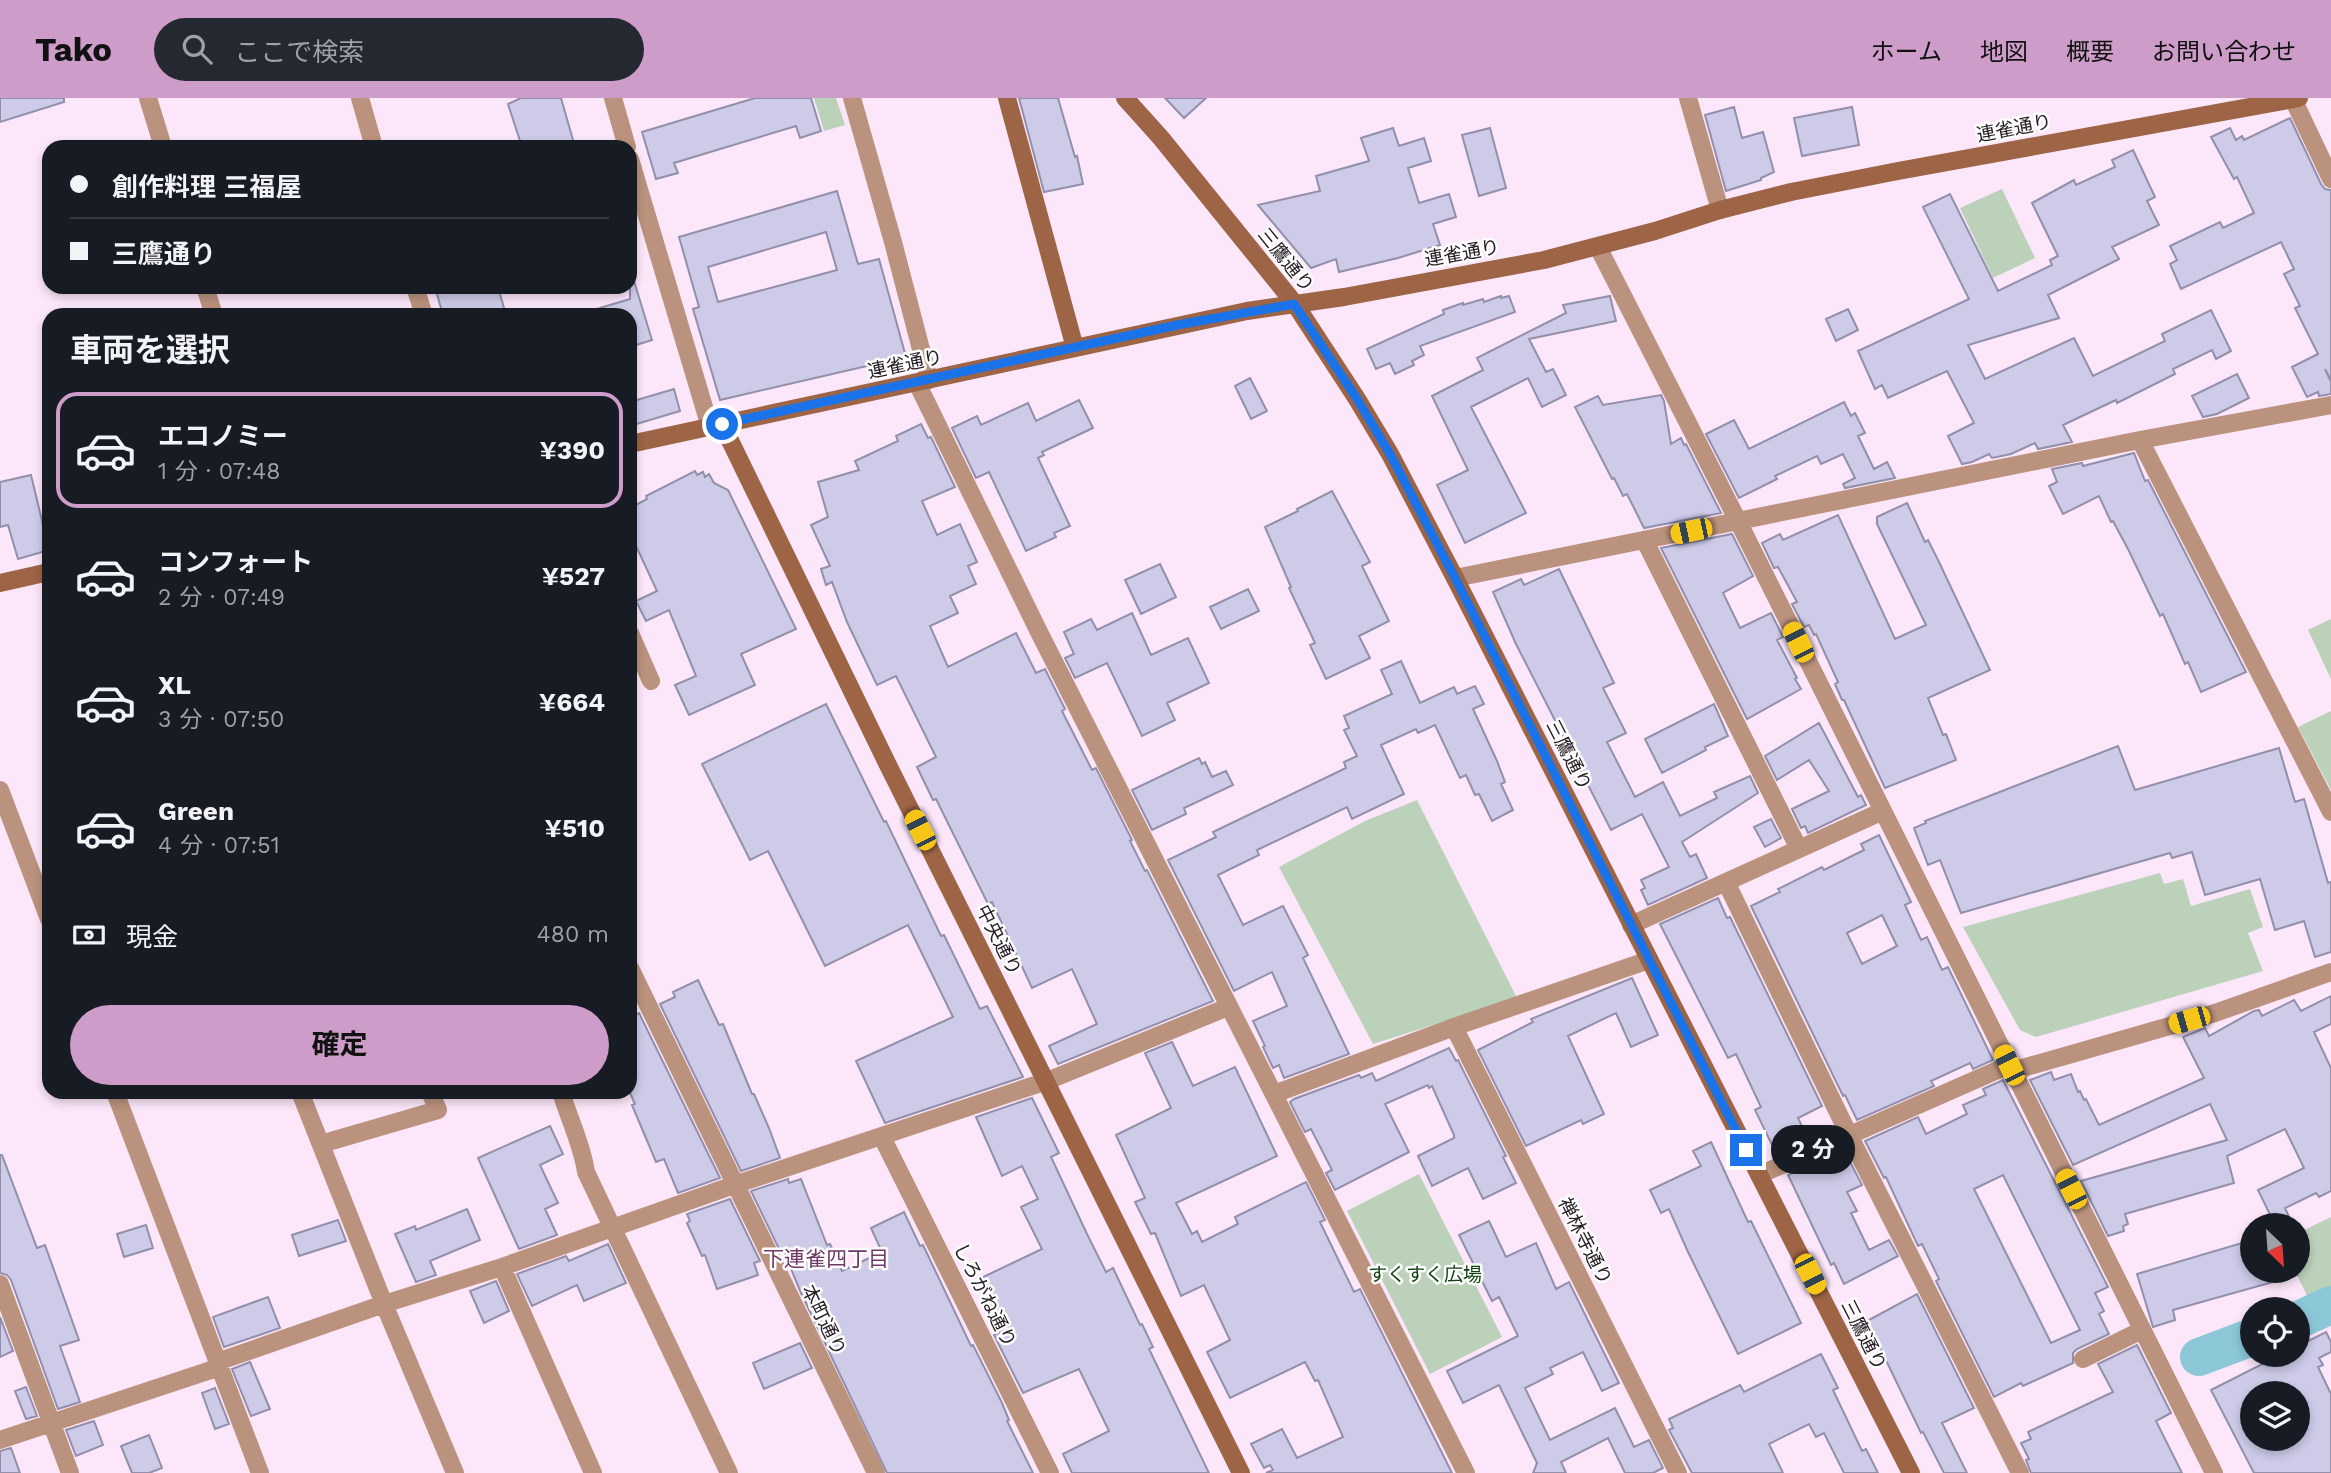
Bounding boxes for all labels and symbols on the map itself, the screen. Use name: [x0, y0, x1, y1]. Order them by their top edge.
street label: 連雀通り: [1974, 109, 2054, 147]
street label: 三鷹通り: [1253, 223, 1319, 297]
street label: 連雀通り: [1423, 235, 1501, 271]
street label: 連雀通り: [865, 345, 945, 383]
route start: [706, 408, 738, 440]
car: [1669, 516, 1714, 546]
car: [1780, 619, 1817, 665]
street label: 三鷹通り: [1541, 716, 1597, 794]
car: [902, 807, 939, 853]
street label: 中央通り: [971, 901, 1027, 979]
car: [2166, 1004, 2213, 1036]
car: [1991, 1042, 2028, 1088]
callout: 2 分: [1770, 1126, 1854, 1174]
route end: [1730, 1134, 1762, 1166]
car: [2053, 1166, 2090, 1212]
street label: 禅林寺通り: [1553, 1193, 1617, 1289]
north arrow: [2240, 1213, 2310, 1283]
street label: しろがね通り: [949, 1239, 1021, 1351]
district label: 下連雀四丁目: [763, 1246, 889, 1271]
car: [1792, 1251, 1829, 1297]
park label: すくすく広場: [1368, 1263, 1482, 1286]
street label: 本町通り: [797, 1281, 851, 1359]
street label: 三鷹通り: [1836, 1296, 1892, 1374]

